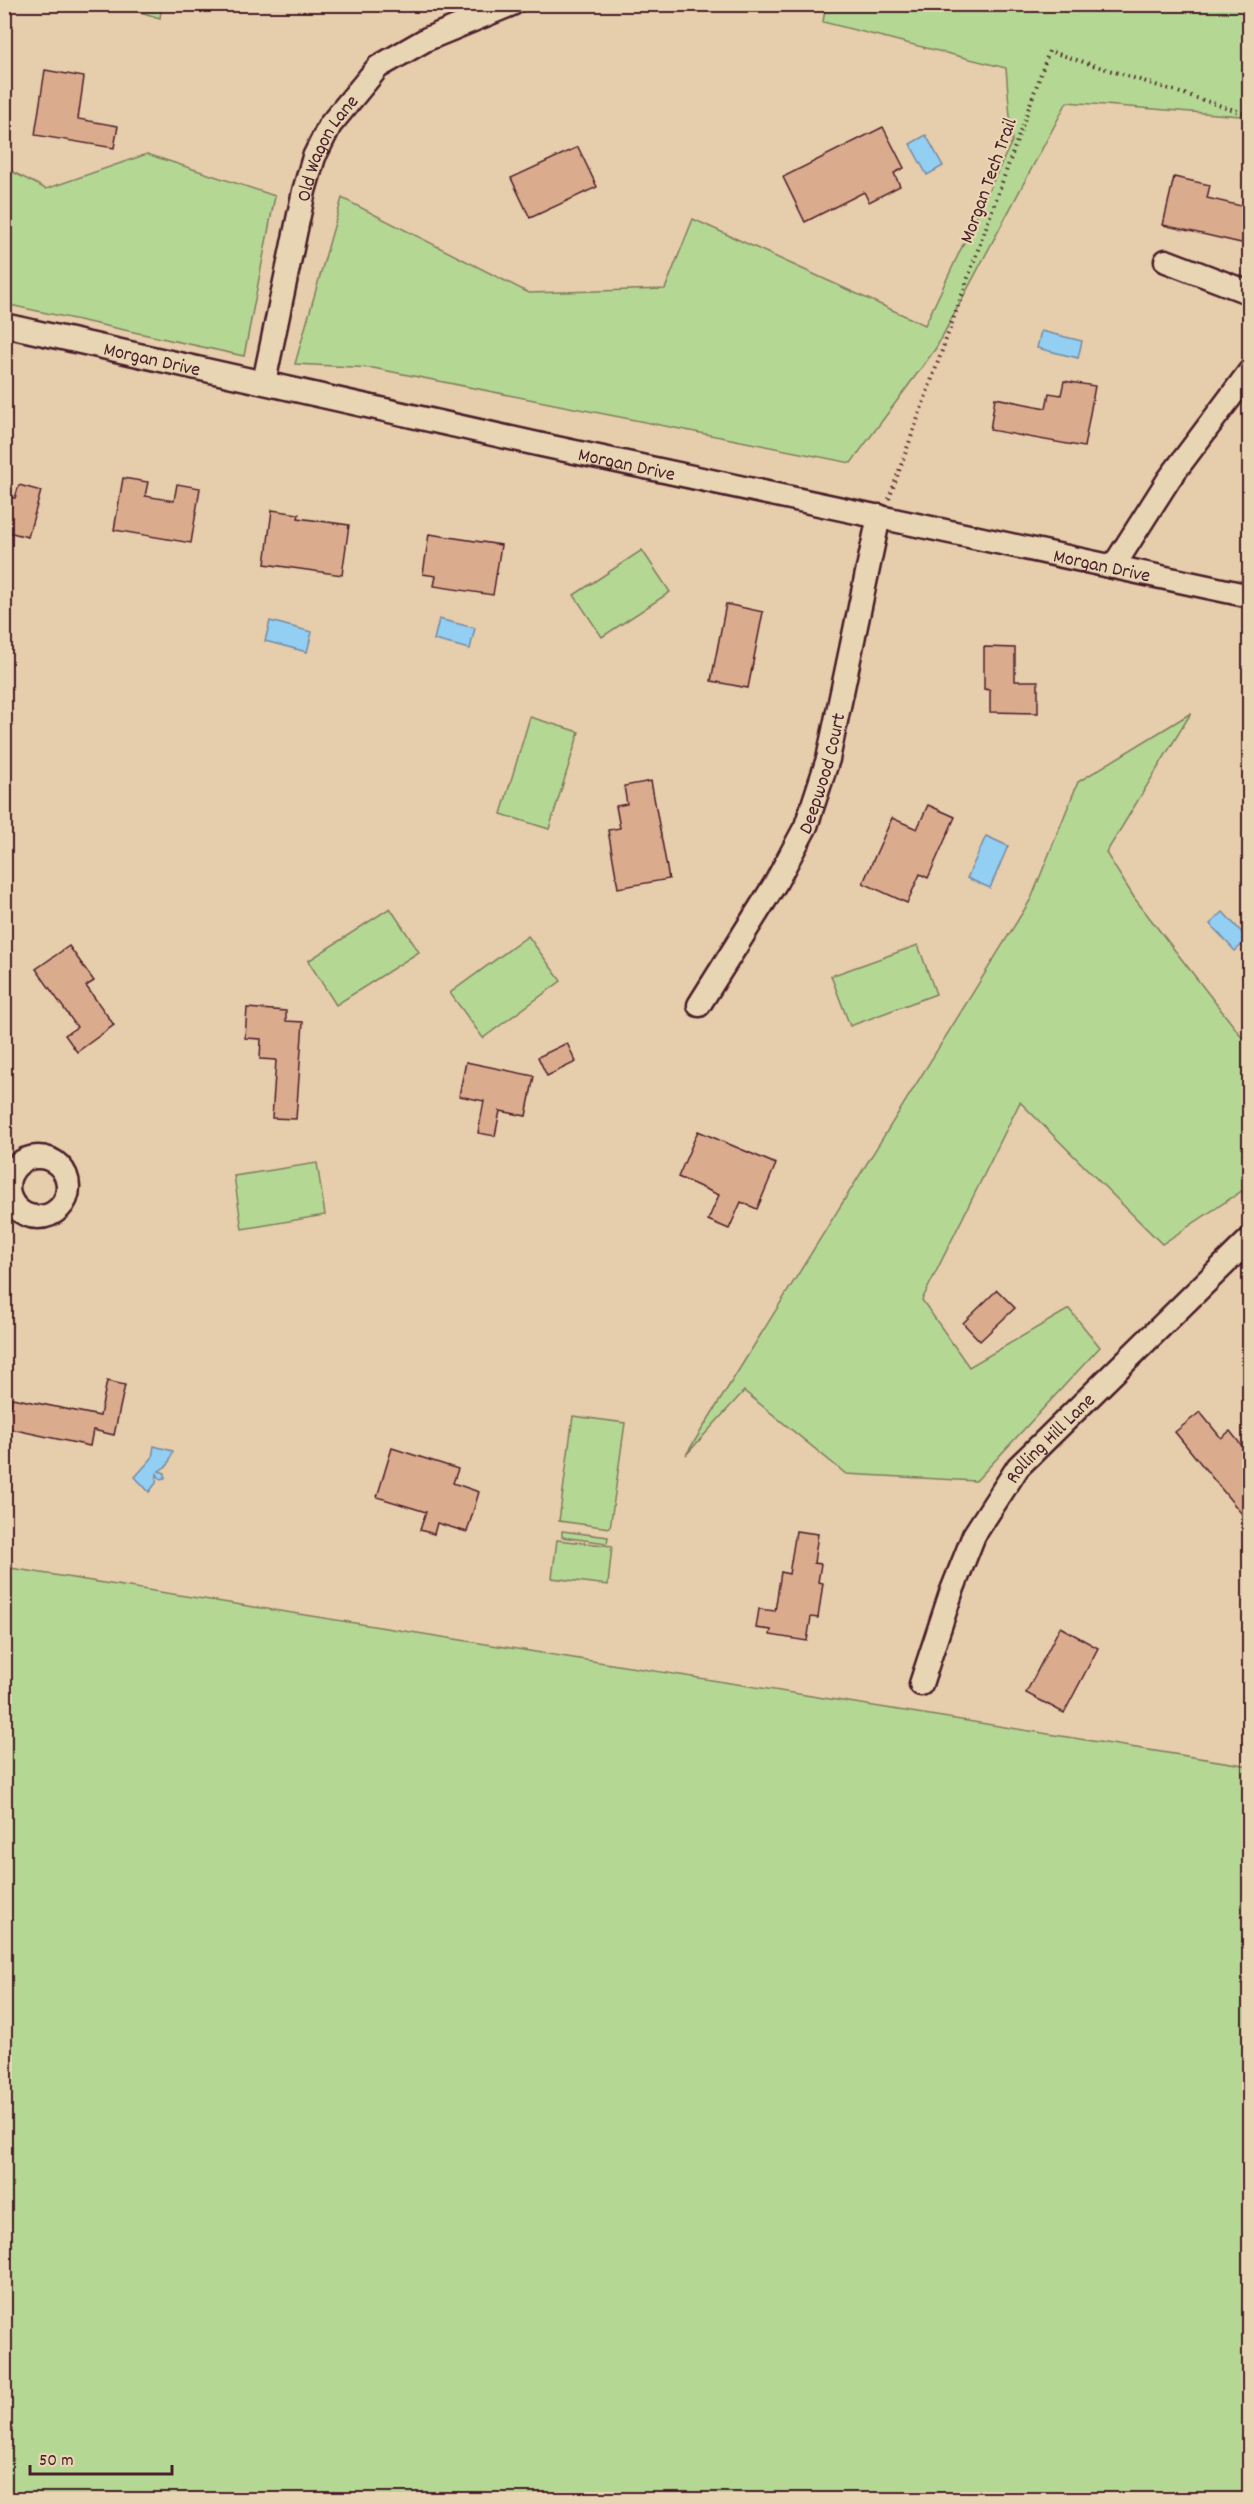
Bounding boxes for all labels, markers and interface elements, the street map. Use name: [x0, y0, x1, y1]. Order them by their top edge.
street label: Old Wagon Lane: [291, 90, 367, 205]
street label: Morgan Tech Trail: [954, 114, 1026, 248]
street label: Morgan Drive: [101, 337, 203, 385]
street label: Morgan Drive: [575, 442, 678, 490]
street label: Morgan Drive: [1050, 543, 1153, 591]
street label: Deepwood Court: [793, 711, 854, 840]
street label: Rolling Hill Lane: [1000, 1388, 1103, 1490]
scale bar: [30, 2438, 172, 2476]
text: 50 m: [39, 2449, 74, 2474]

